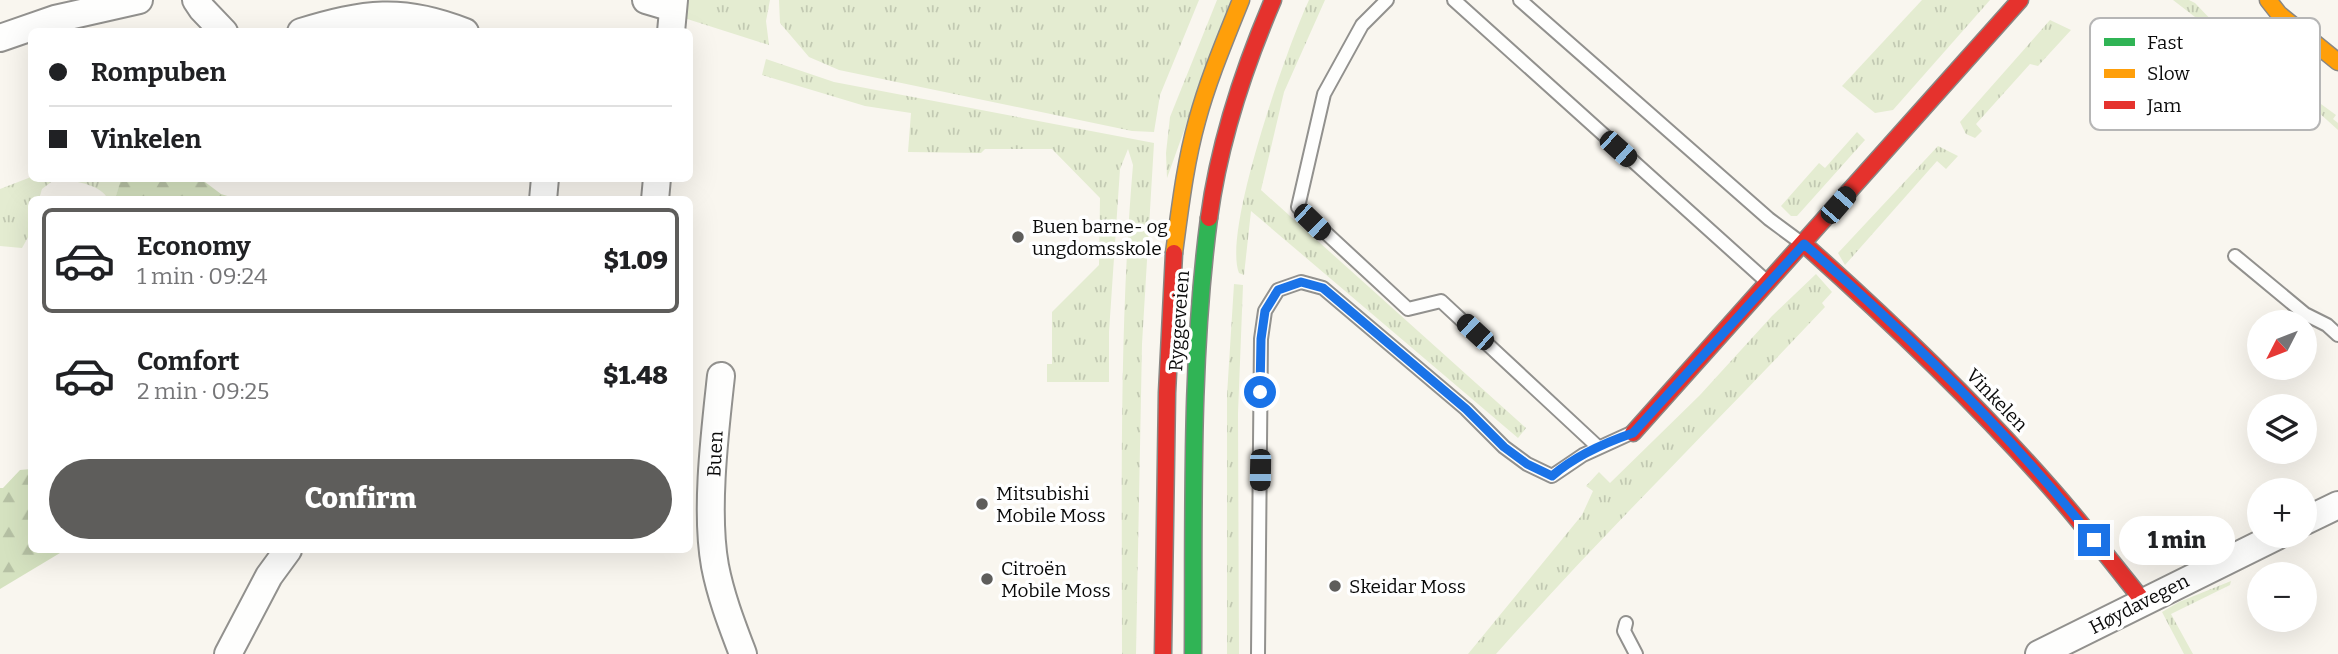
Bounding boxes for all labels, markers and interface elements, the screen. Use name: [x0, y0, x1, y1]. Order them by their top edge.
legend: [2090, 18, 2320, 130]
text: Fast: [2147, 31, 2184, 54]
text: Rompuben: [91, 57, 226, 88]
text: Slow: [2147, 62, 2190, 85]
text: Jam: [2146, 94, 2181, 117]
text: Vinkelen: [91, 124, 202, 155]
car: [1596, 127, 1641, 171]
car: [1817, 182, 1860, 228]
car: [1290, 200, 1335, 244]
place label: Buen barne- og ungdomsskole: [1032, 215, 1168, 260]
icon: car: [53, 229, 116, 292]
marker: Buen barne- og ungdomsskole: [1010, 229, 1026, 245]
text: Economy: [137, 231, 251, 262]
text: $1.09: [604, 245, 668, 276]
text: 1 min · 09:24: [137, 262, 267, 290]
street label: Ryggeveien: [1164, 270, 1194, 372]
car: [1453, 310, 1498, 354]
north arrow: [2247, 310, 2317, 380]
map controls: [2247, 310, 2317, 632]
icon: car: [53, 344, 116, 407]
text: Comfort: [137, 346, 240, 377]
text: $1.48: [603, 360, 668, 391]
street label: Vinkelen: [1961, 364, 2033, 436]
route start: [1244, 376, 1276, 408]
text: 2 min · 09:25: [137, 377, 269, 405]
button: layers: [2247, 394, 2317, 464]
street label: Buen: [702, 430, 728, 478]
car: [1250, 449, 1271, 491]
button: Confirm: [49, 459, 672, 539]
button: +: [2247, 478, 2317, 548]
place label: Mitsubishi Mobile Moss: [996, 482, 1106, 527]
marker: Mitsubishi Mobile Moss: [974, 496, 990, 512]
callout: 1 min: [2118, 516, 2234, 564]
route end: [2078, 524, 2110, 556]
text: 1 min: [2148, 526, 2206, 554]
place label: Citroën Mobile Moss: [1001, 557, 1111, 602]
button: −: [2247, 562, 2317, 632]
street label: Høydavegen: [2085, 569, 2193, 639]
marker: Citroën Mobile Moss: [979, 571, 995, 587]
place label: Skeidar Moss: [1349, 575, 1466, 598]
marker: Skeidar Moss: [1327, 578, 1343, 594]

